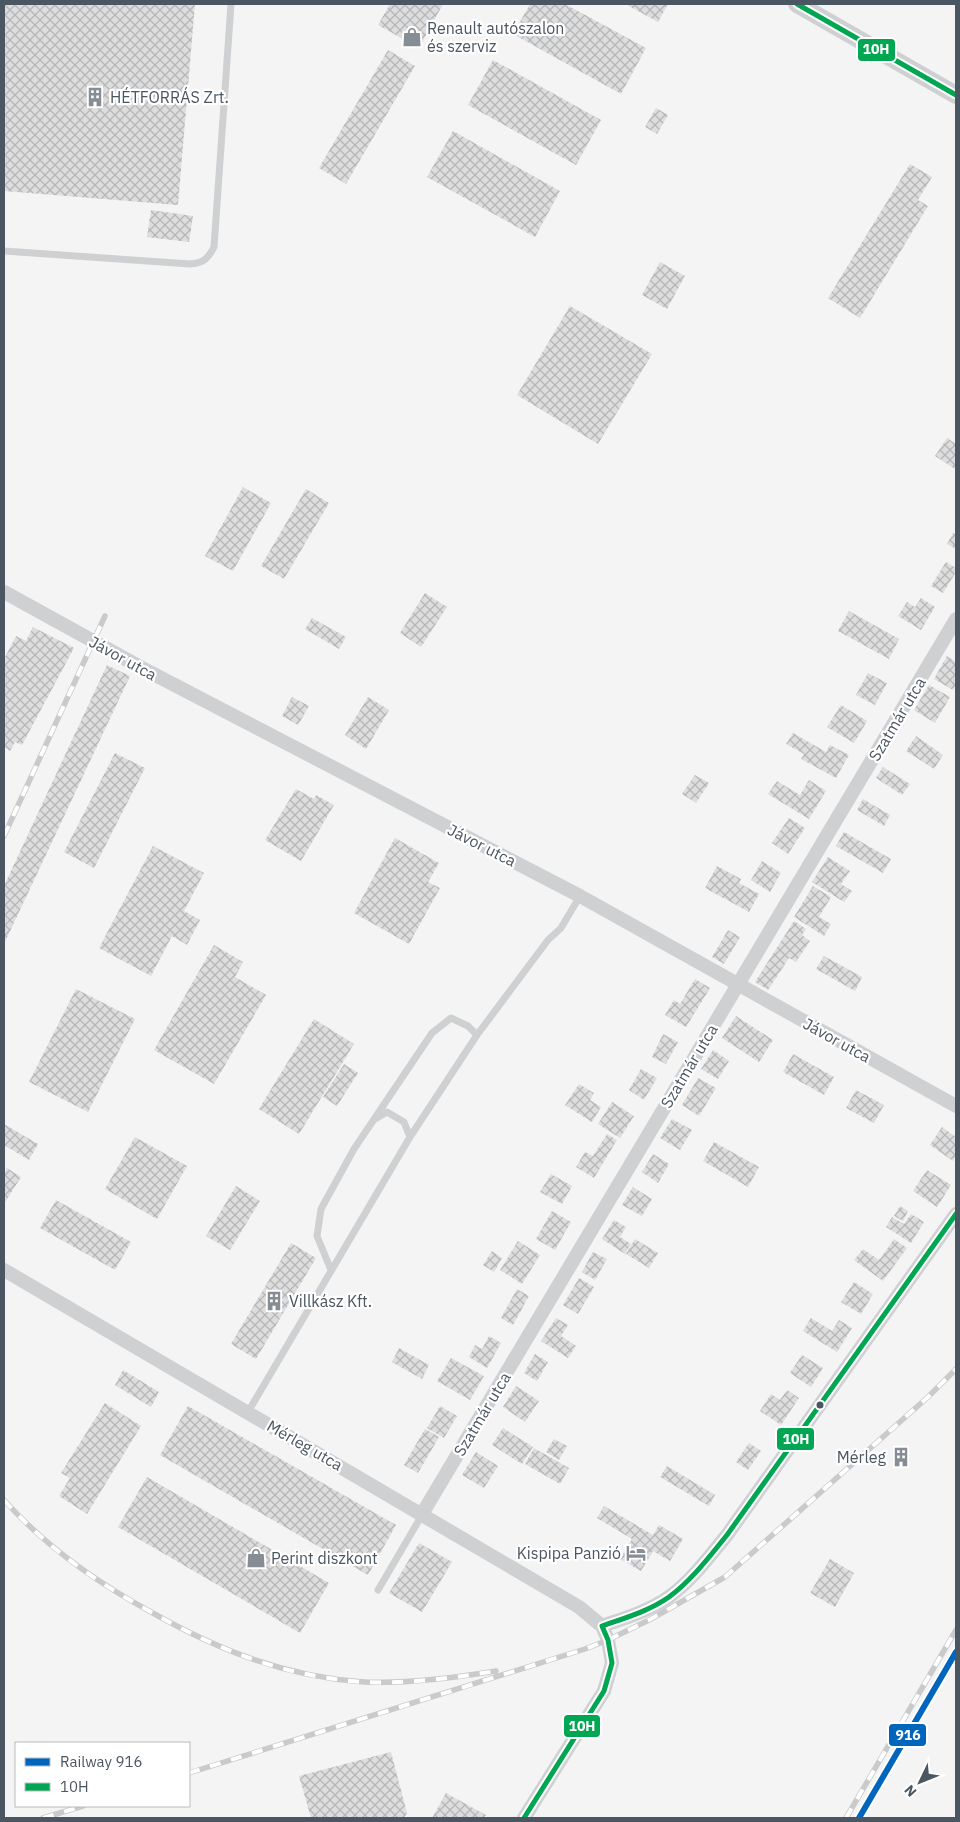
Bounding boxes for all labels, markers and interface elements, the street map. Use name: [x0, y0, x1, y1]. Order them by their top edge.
place label: Renault autószalon és szerviz: [427, 18, 564, 56]
shop icon: Renault autószalon és szerviz: [401, 26, 423, 48]
line badge: 10H: [857, 38, 896, 62]
text: 10H: [863, 40, 889, 58]
building icon: HÉTFORRÁS Zrt.: [84, 86, 106, 108]
place label: HÉTFORRÁS Zrt.: [110, 86, 229, 107]
street label: Jávor utca: [86, 631, 161, 685]
street label: Szatmár utca: [864, 673, 930, 765]
street label: Jávor utca: [444, 819, 520, 871]
street label: Jávor utca: [800, 1013, 875, 1067]
street label: Szatmár utca: [656, 1020, 722, 1112]
building icon: Villkász Kft.: [263, 1290, 285, 1312]
place label: Villkász Kft.: [289, 1291, 372, 1311]
street label: Szatmár utca: [449, 1368, 515, 1460]
unlabelled marker: [815, 1400, 825, 1410]
street label: Mérleg utca: [264, 1415, 347, 1475]
line badge: 10H: [776, 1427, 815, 1451]
text: 10H: [783, 1430, 809, 1448]
building icon: Mérleg: [890, 1446, 912, 1468]
place label: Mérleg: [837, 1447, 887, 1467]
hotel icon: Kispipa Panzió: [625, 1542, 647, 1564]
place label: Kispipa Panzió: [517, 1543, 621, 1563]
shop icon: Perint diszkont: [245, 1547, 267, 1569]
place label: Perint diszkont: [271, 1548, 378, 1568]
line badge: 10H: [563, 1714, 601, 1738]
text: 10H: [569, 1717, 595, 1735]
line badge: 916: [888, 1723, 927, 1747]
text: 916: [895, 1726, 921, 1744]
legend: [15, 1742, 190, 1807]
text: Railway 916: [60, 1752, 143, 1771]
north arrow: [895, 1757, 945, 1807]
text: 10H: [60, 1777, 89, 1796]
text: N: [900, 1781, 921, 1801]

